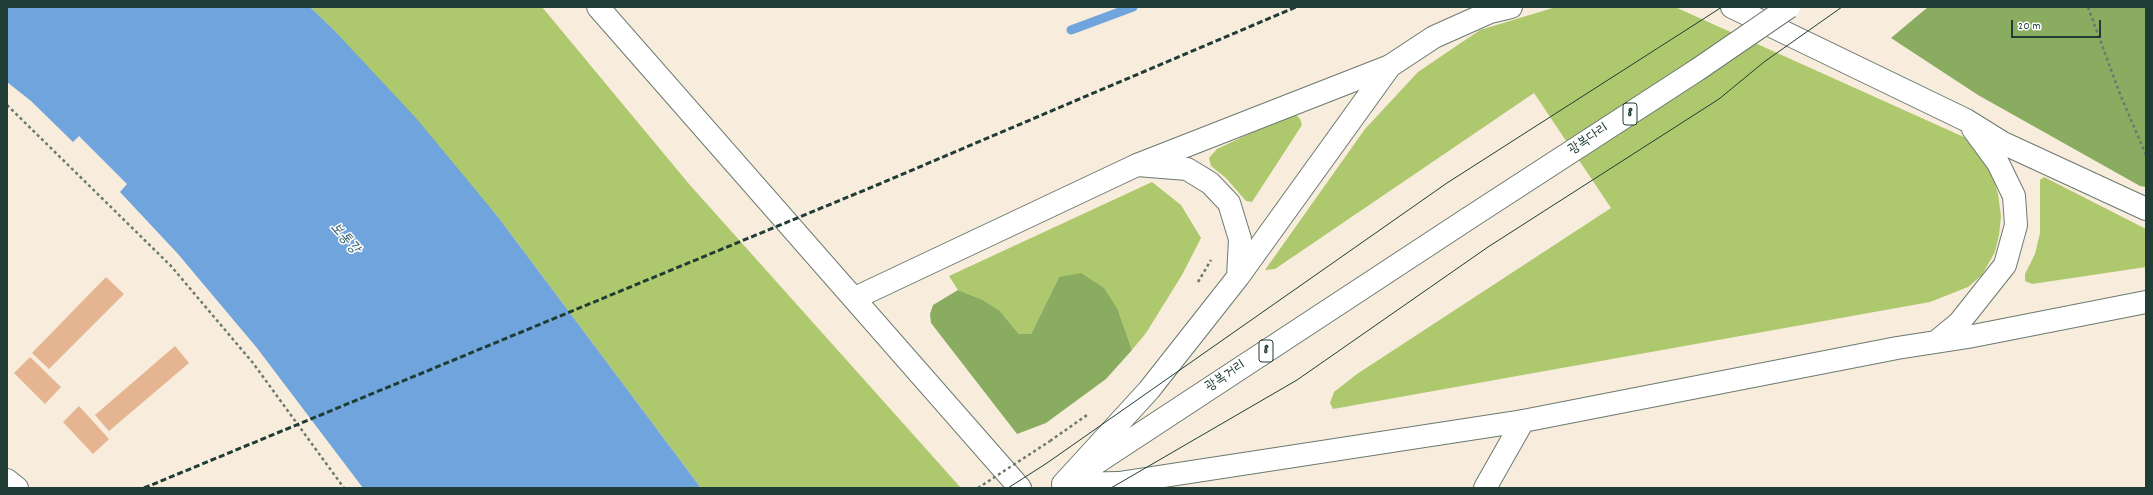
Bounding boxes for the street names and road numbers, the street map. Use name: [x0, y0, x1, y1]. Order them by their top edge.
road number: 8: [1623, 103, 1637, 125]
street label: 광복다리: [1566, 121, 1612, 159]
road number: 8: [1259, 340, 1273, 362]
street label: 광복거리: [1203, 358, 1249, 396]

